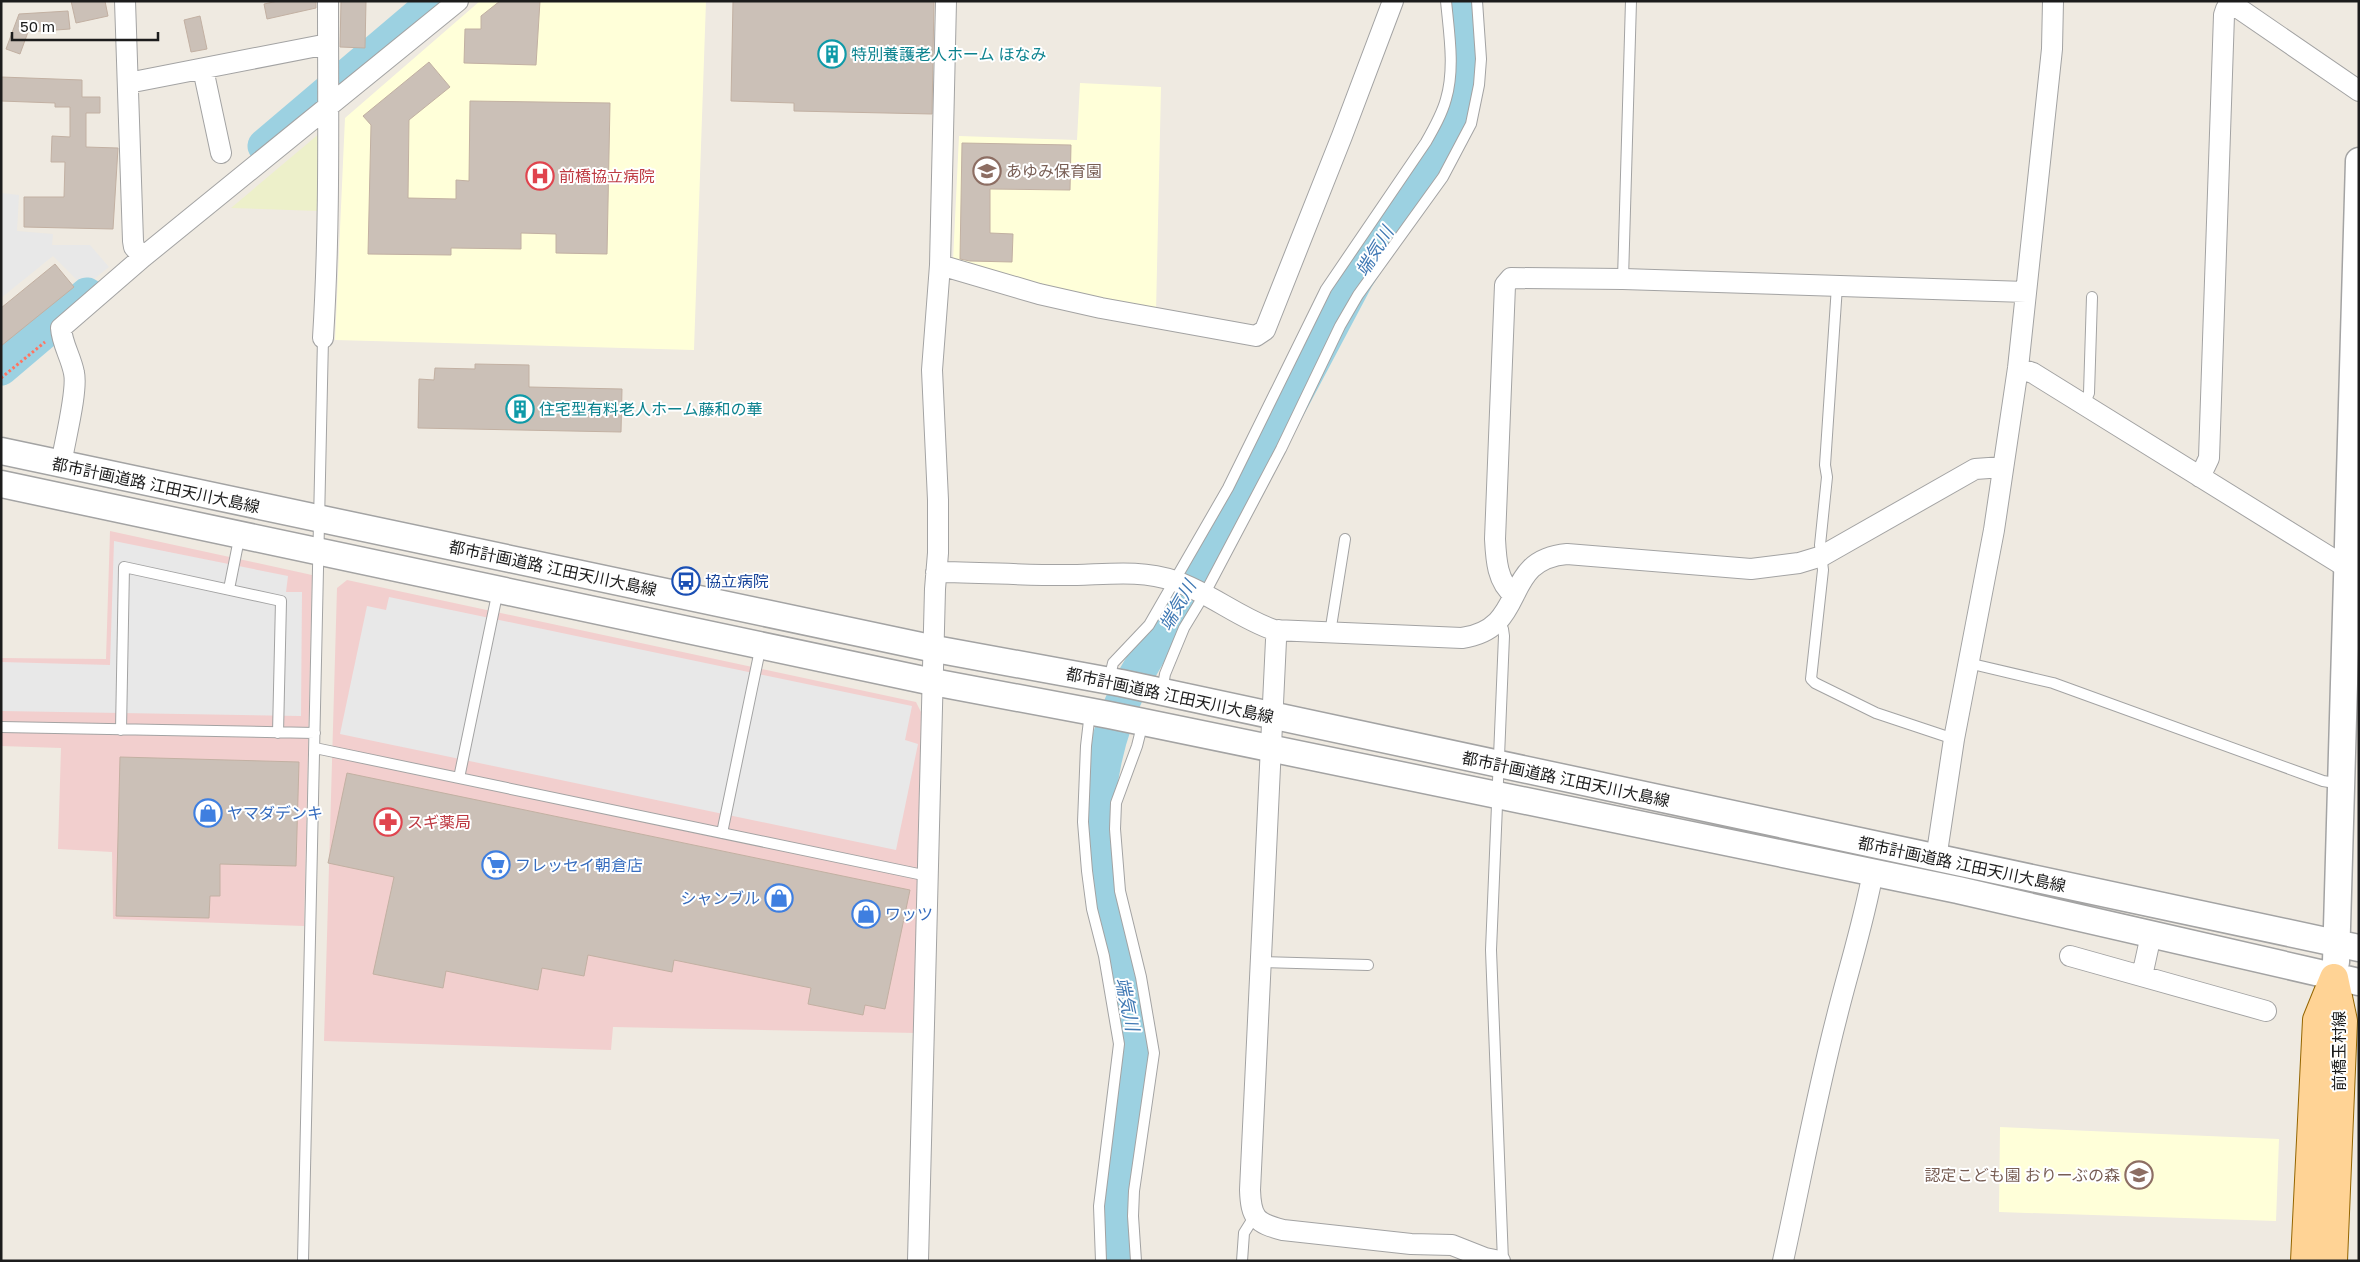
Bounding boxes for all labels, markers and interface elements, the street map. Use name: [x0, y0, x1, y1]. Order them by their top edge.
scale bar: [12, 10, 159, 42]
text: 50 m: [20, 17, 55, 35]
building icon: 特別養護老人ホーム ほなみ: [817, 39, 847, 69]
place label: 特別養護老人ホーム ほなみ: [851, 44, 1047, 64]
school or university icon: あゆみ保育園: [972, 156, 1002, 186]
hospital icon: 前橋協立病院: [525, 161, 555, 191]
place label: あゆみ保育園: [1006, 161, 1102, 181]
place label: 前橋協立病院: [559, 166, 655, 186]
water label: 端気川: [1351, 220, 1398, 280]
building icon: 住宅型有料老人ホーム藤和の華: [505, 394, 535, 424]
place label: 住宅型有料老人ホーム藤和の華: [539, 399, 763, 419]
street label: 都市計画道路 江田天川大島線: [50, 453, 262, 517]
street label: 都市計画道路 江田天川大島線: [447, 536, 659, 600]
bus stop icon: 協立病院: [671, 566, 701, 596]
place label: 協立病院: [705, 571, 769, 591]
water label: 端気川: [1154, 574, 1201, 634]
street label: 都市計画道路 江田天川大島線: [1064, 663, 1276, 727]
street label: 都市計画道路 江田天川大島線: [1460, 747, 1672, 811]
shop icon: ヤマダデンキ: [193, 798, 223, 828]
place label: ヤマダデンキ: [227, 803, 323, 823]
pharmacy icon: スギ薬局: [373, 807, 403, 837]
place label: スギ薬局: [407, 812, 471, 832]
street label: 都市計画道路 江田天川大島線: [1856, 832, 2068, 896]
supermarket icon: フレッセイ朝倉店: [481, 850, 511, 880]
place label: フレッセイ朝倉店: [515, 855, 643, 875]
shop icon: シャンブル: [764, 883, 794, 913]
place label: シャンブル: [680, 888, 760, 908]
shop icon: ワッツ: [851, 899, 881, 929]
place label: ワッツ: [885, 904, 933, 924]
water label: 端気川: [1112, 975, 1145, 1035]
street label: 前橋玉村線: [2329, 1011, 2349, 1091]
school or university icon: 認定こども園 おりーぶの森: [2124, 1160, 2154, 1190]
place label: 認定こども園 おりーぶの森: [1925, 1165, 2120, 1185]

